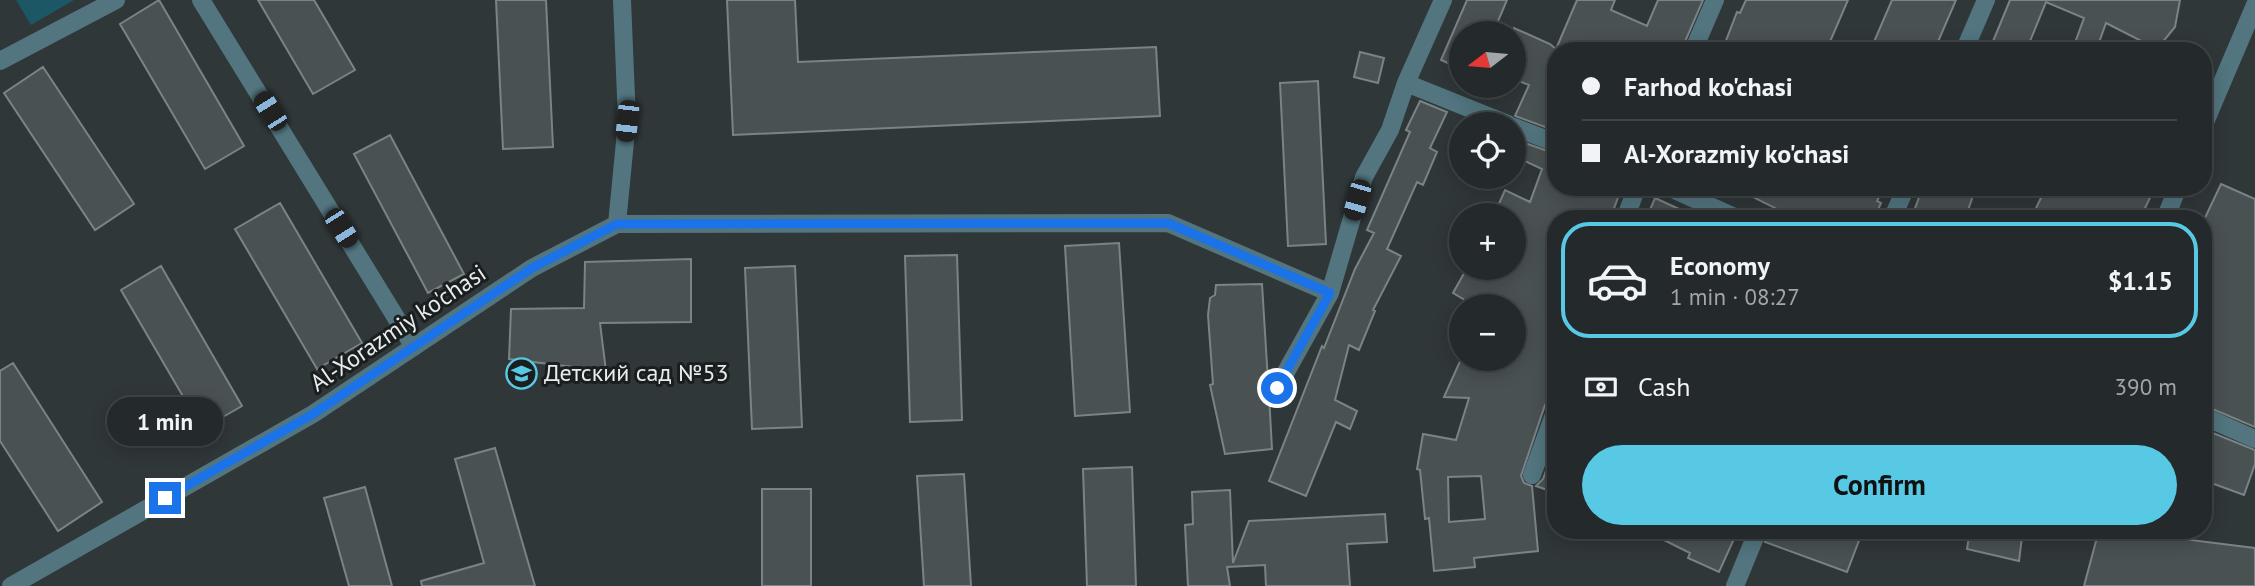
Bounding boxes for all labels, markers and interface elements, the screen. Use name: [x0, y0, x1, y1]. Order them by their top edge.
north arrow: [1449, 21, 1526, 98]
map controls: [1449, 21, 1526, 371]
text: Farhod ko'chasi: [1624, 70, 1793, 103]
car: [250, 88, 291, 134]
car: [615, 99, 640, 143]
button: locate: [1449, 112, 1526, 189]
text: Al-Xorazmiy ko'chasi: [1624, 137, 1849, 170]
car: [1342, 177, 1373, 223]
button: +: [1449, 203, 1526, 280]
car: [321, 205, 362, 251]
icon: car: [1586, 249, 1649, 312]
text: Economy: [1670, 249, 1770, 282]
street label: Al-Xorazmiy ko'chasi: [304, 257, 492, 398]
text: $1.15: [2108, 264, 2173, 297]
text: 1 min · 08:27: [1670, 282, 1800, 311]
button: −: [1449, 294, 1526, 371]
school or university icon: Детский сад №53: [504, 356, 538, 390]
place label: Детский сад №53: [544, 357, 729, 388]
icon: cash: [1582, 368, 1620, 406]
text: Cash: [1638, 370, 1690, 403]
route start: [1261, 372, 1293, 404]
text: 390 m: [2115, 372, 2177, 401]
callout: 1 min: [107, 396, 223, 446]
text: 1 min: [137, 407, 193, 436]
button: Confirm: [1582, 445, 2177, 525]
route end: [149, 482, 181, 514]

